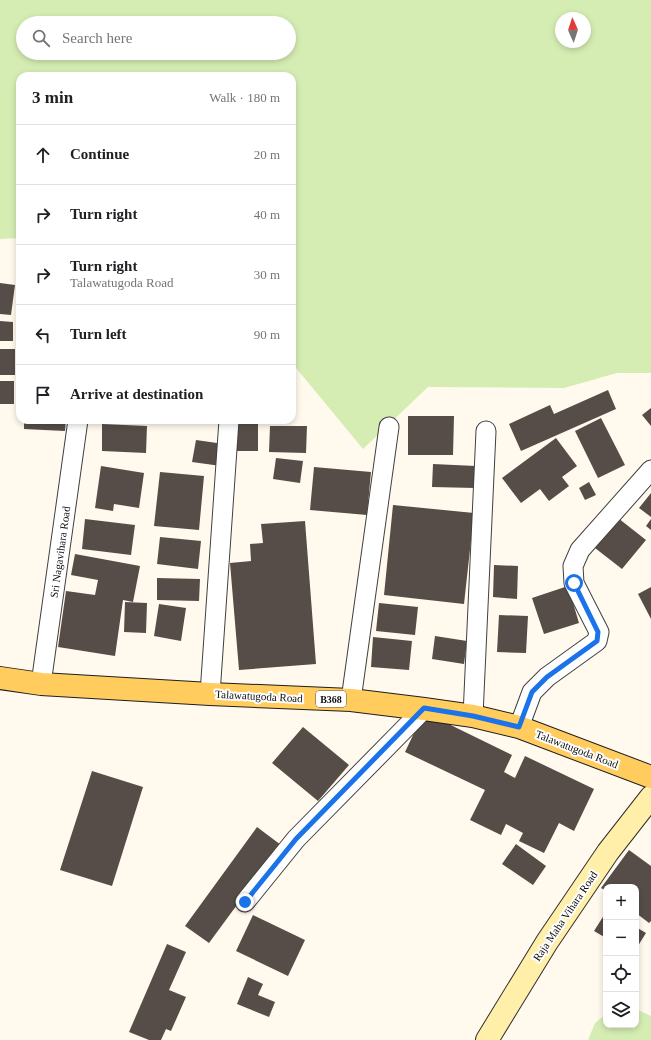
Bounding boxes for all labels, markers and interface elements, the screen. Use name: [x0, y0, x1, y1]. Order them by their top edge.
north arrow: [555, 12, 591, 48]
search box: [16, 16, 296, 60]
icon: search: [30, 27, 52, 49]
text: Search here: [62, 30, 132, 46]
text: 3 min: [32, 88, 73, 107]
text: Walk · 180 m: [209, 90, 280, 105]
icon: ahead: [32, 144, 54, 166]
text: Continue: [70, 146, 129, 162]
text: 20 m: [254, 147, 280, 162]
icon: right: [32, 204, 54, 226]
text: Turn right: [70, 206, 137, 222]
text: 40 m: [254, 207, 280, 222]
text: Turn right: [70, 258, 137, 274]
icon: right: [32, 264, 54, 286]
text: 30 m: [254, 267, 280, 282]
text: Talawatugoda Road: [70, 275, 173, 290]
icon: left: [32, 324, 54, 346]
text: Turn left: [70, 326, 127, 342]
text: 90 m: [254, 327, 280, 342]
icon: arrive: [32, 384, 54, 406]
text: Arrive at destination: [70, 386, 203, 402]
street label: Sri Nagavihara Road: [48, 505, 72, 599]
route start: [565, 574, 583, 592]
street label: Talawatugoda Road: [215, 688, 304, 704]
road number: B368: [316, 691, 346, 707]
street label: Talawatugoda Road: [534, 728, 620, 770]
street label: Raja Maha Vihara Road: [530, 868, 600, 963]
map controls: [603, 884, 639, 1028]
button: +: [603, 884, 639, 920]
route end: [236, 893, 254, 911]
button: −: [603, 920, 639, 956]
button: locate: [603, 956, 639, 992]
button: layers: [603, 992, 639, 1028]

